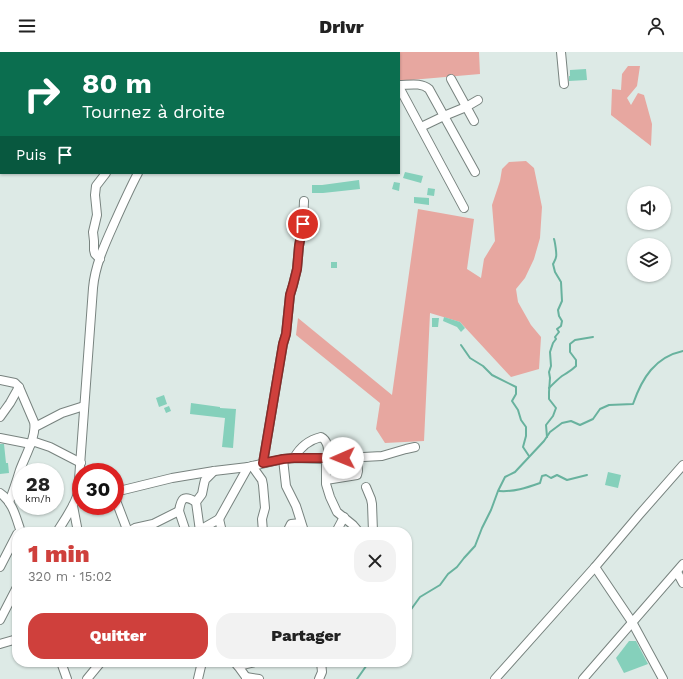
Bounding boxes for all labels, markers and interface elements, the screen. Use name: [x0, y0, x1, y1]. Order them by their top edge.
icon: menu: [16, 15, 38, 37]
icon: person: [645, 15, 667, 37]
text: Drivr: [319, 16, 364, 37]
text: 80 m: [82, 67, 152, 100]
icon: right: [16, 68, 68, 120]
text: Tournez à droite: [82, 101, 225, 122]
icon: arrive: [54, 144, 76, 166]
text: Puis: [16, 146, 46, 164]
map controls: [627, 186, 671, 282]
button: sound: [627, 186, 671, 230]
pin: [286, 207, 320, 241]
icon: arrive: [292, 213, 314, 235]
button: layers: [627, 238, 671, 282]
position arrow: [322, 437, 364, 479]
speed limit sign: 30: [72, 463, 124, 515]
text: 28: [26, 472, 50, 496]
text: km/h: [25, 493, 51, 504]
text: 1 min: [28, 540, 90, 568]
button: close: [354, 540, 396, 582]
text: 320 m · 15:02: [28, 569, 112, 584]
button: Quitter: [28, 613, 208, 659]
button: Partager: [216, 613, 396, 659]

